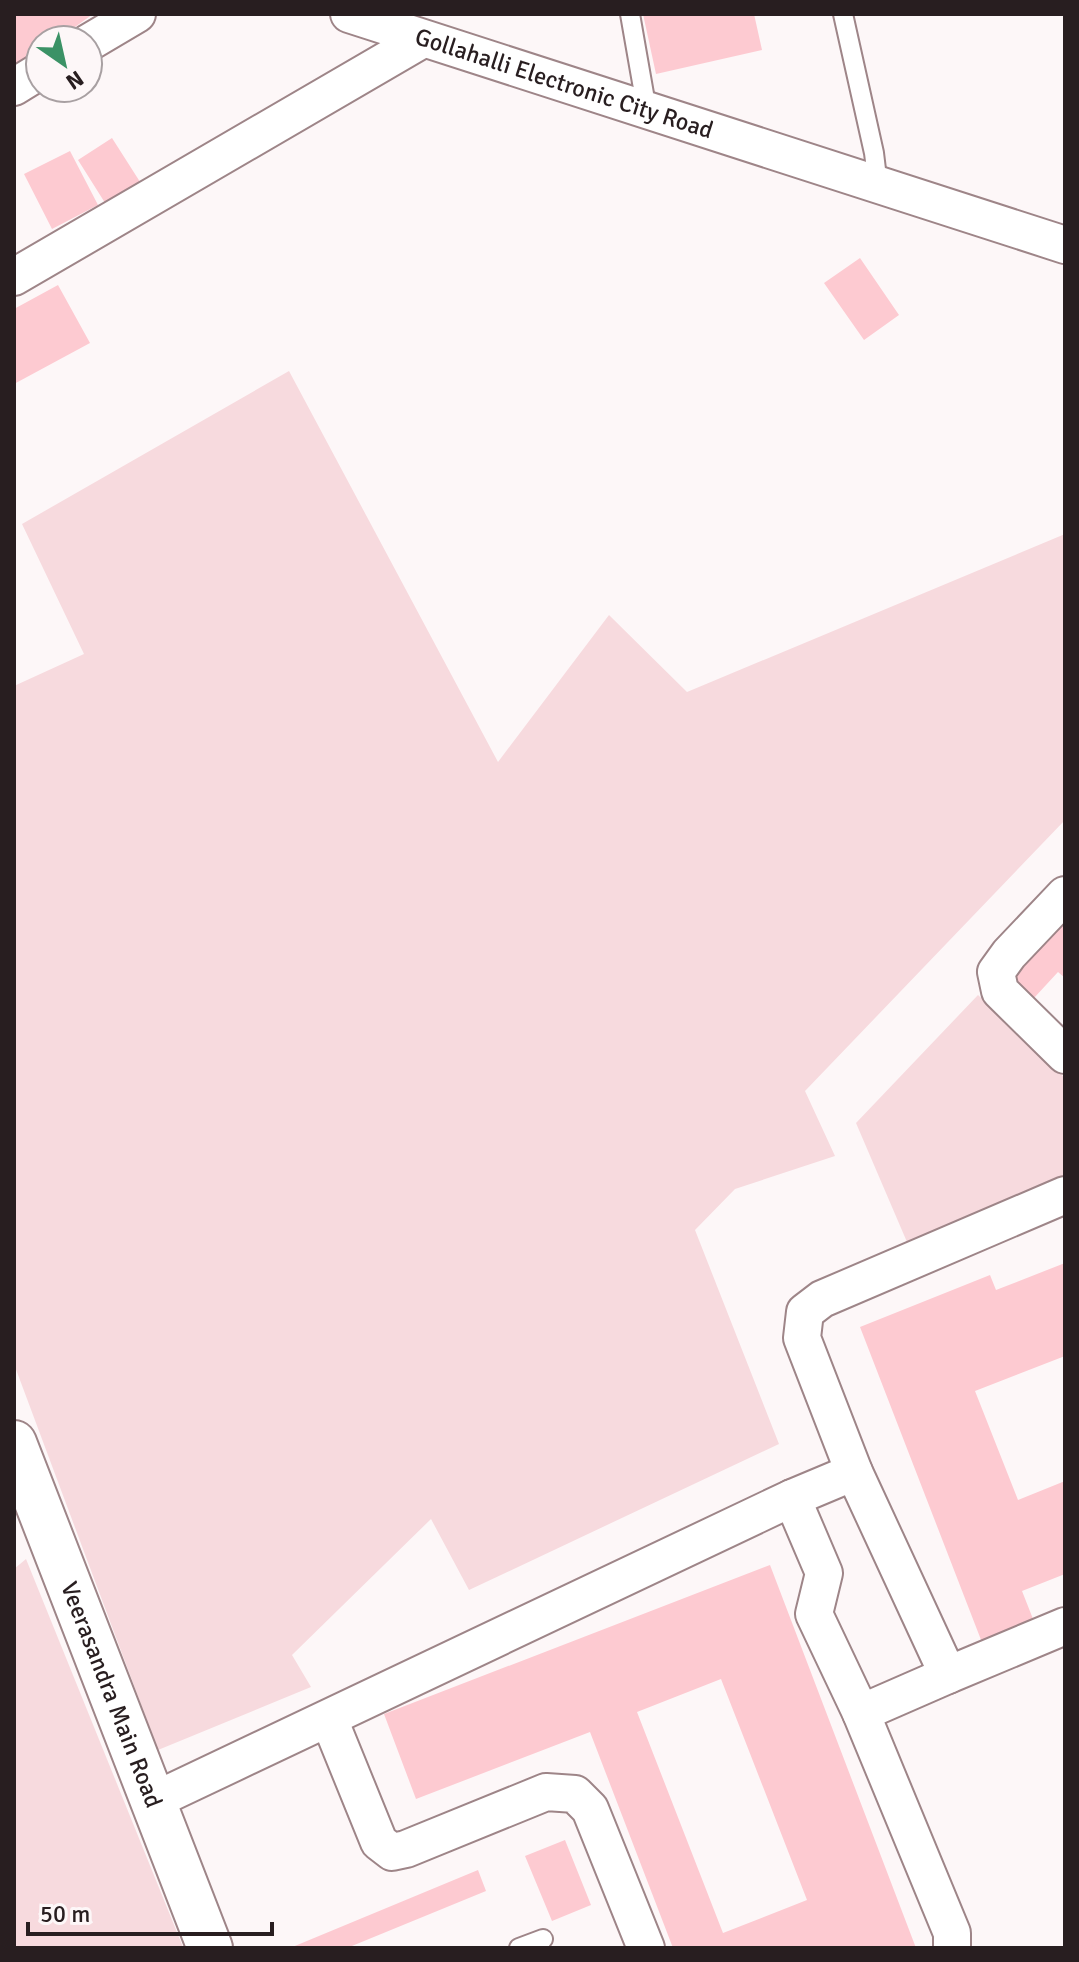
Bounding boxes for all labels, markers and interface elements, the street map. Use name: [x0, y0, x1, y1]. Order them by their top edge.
street label: Gollahalli Electronic City Road: [411, 21, 717, 145]
north arrow: [24, 24, 104, 104]
text: N: [61, 65, 89, 96]
street label: Veerasandra Main Road: [54, 1577, 169, 1812]
scale bar: [28, 1886, 272, 1936]
text: 50 m: [40, 1899, 90, 1929]

